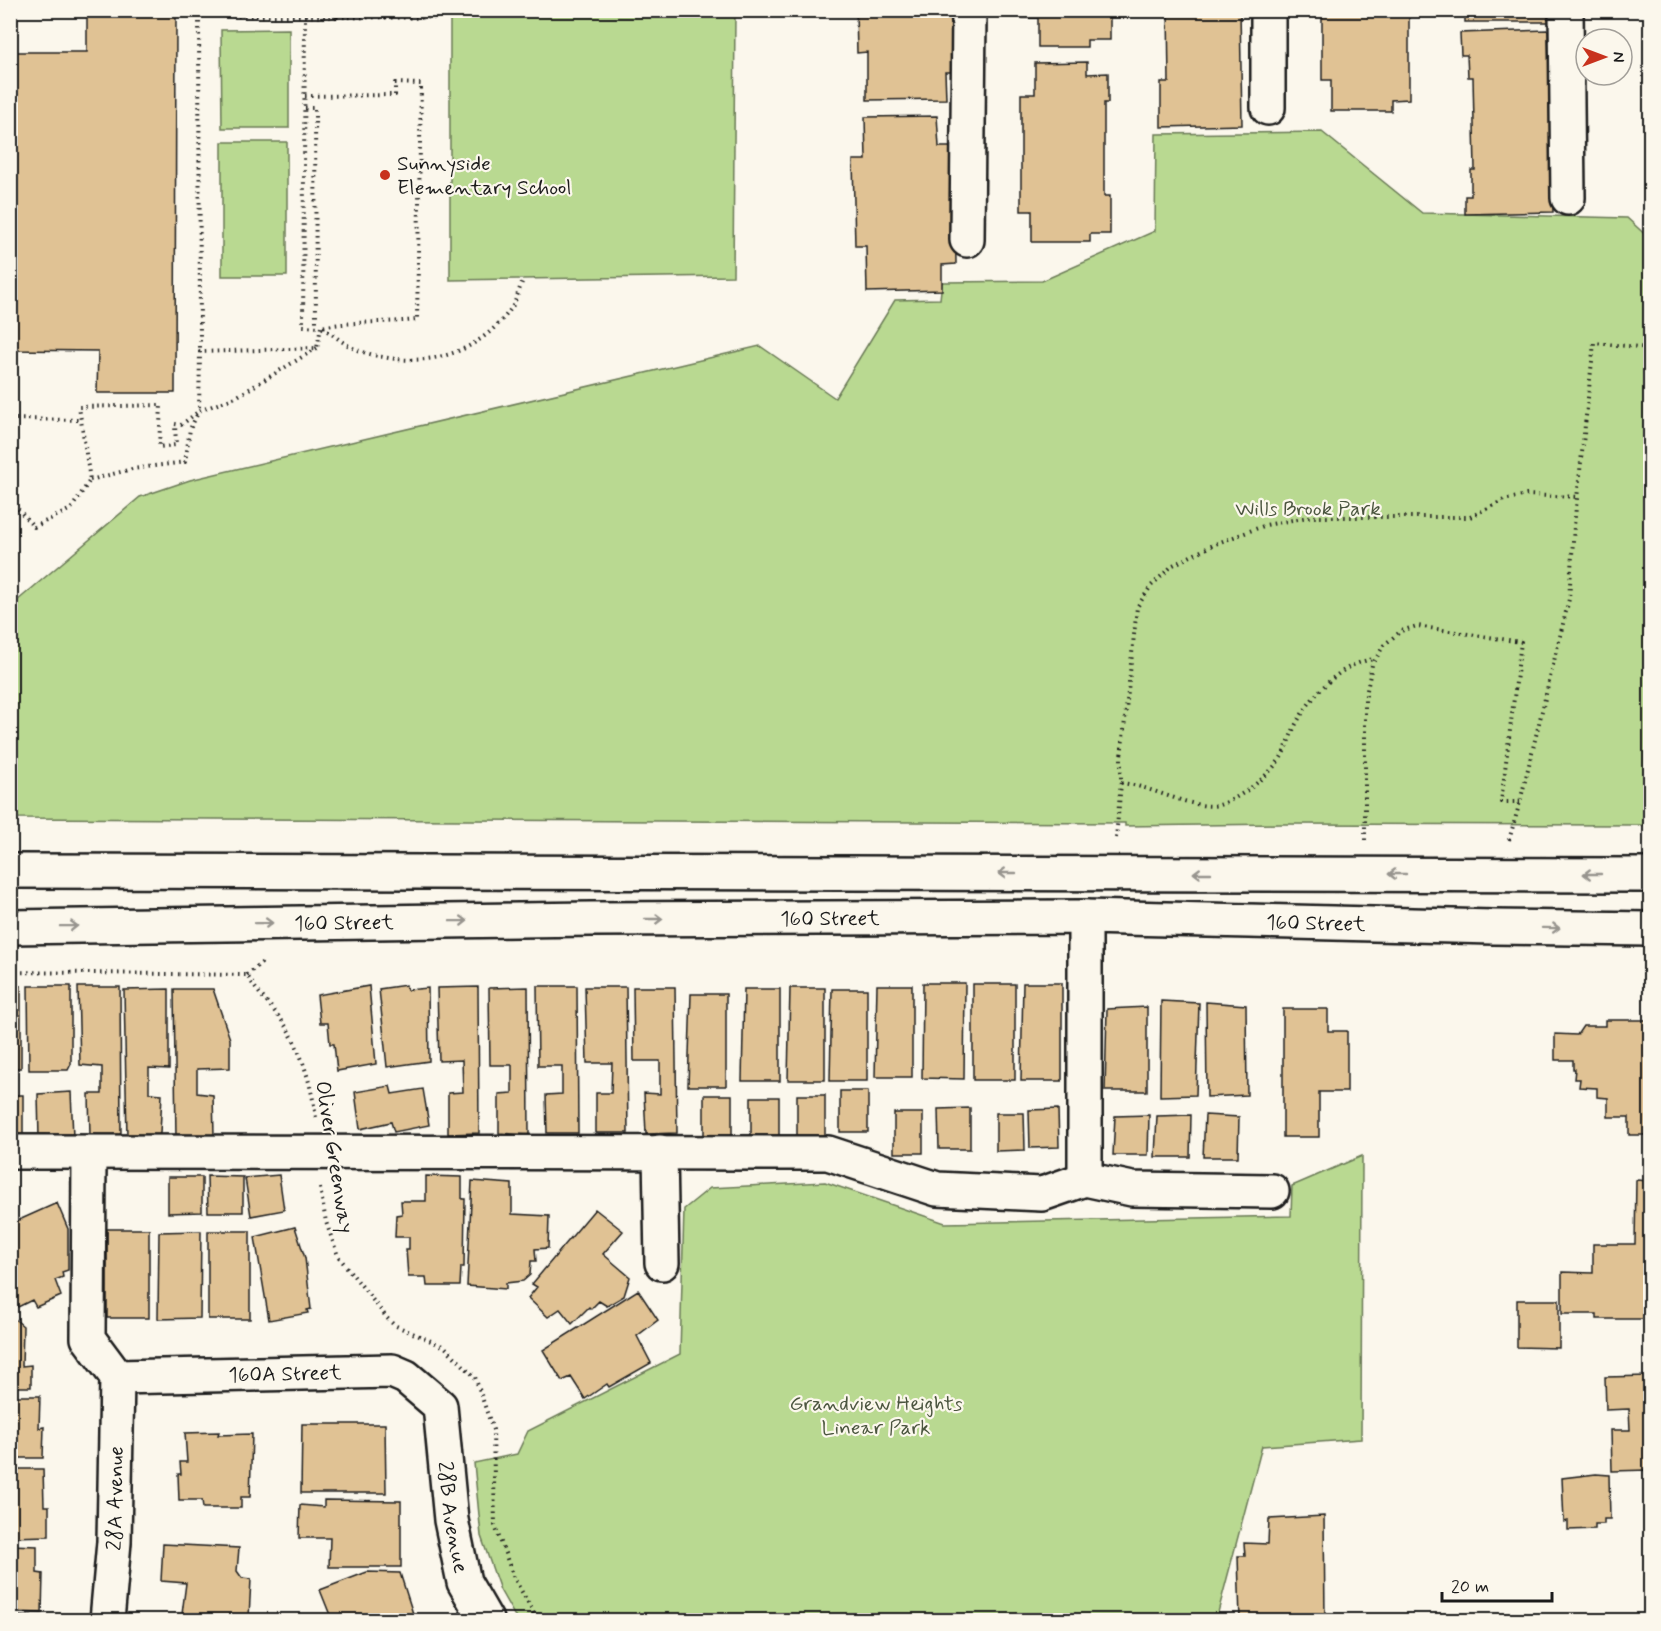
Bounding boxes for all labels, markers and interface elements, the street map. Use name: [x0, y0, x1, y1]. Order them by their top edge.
north arrow: [1574, 27, 1634, 87]
text: N: [1607, 52, 1628, 62]
place label: Sunnyside Elementary School: [397, 150, 572, 202]
marker: Sunnyside Elementary School: [378, 168, 392, 182]
park label: Wills Brook Park: [1235, 495, 1381, 523]
one-way arrow: [998, 867, 1018, 879]
one-way arrow: [1193, 867, 1213, 879]
one-way arrow: [1388, 868, 1408, 880]
one-way arrow: [1583, 868, 1603, 880]
street label: 160 Street: [780, 905, 880, 933]
street label: 160 Street: [1266, 908, 1367, 939]
street label: 160 Street: [294, 909, 395, 938]
one-way arrow: [643, 913, 663, 925]
one-way arrow: [448, 915, 468, 927]
one-way arrow: [253, 918, 273, 929]
one-way arrow: [58, 920, 78, 932]
one-way arrow: [1541, 922, 1561, 934]
street label: Oliver Greenway: [308, 1079, 360, 1235]
street label: 160A Street: [228, 1359, 343, 1390]
park label: Grandview Heights Linear Park: [790, 1390, 963, 1442]
street label: 28A Avenue: [100, 1446, 131, 1552]
street label: 28B Avenue: [430, 1460, 475, 1576]
scale bar: [1442, 1565, 1552, 1603]
text: 20 m: [1451, 1575, 1489, 1599]

